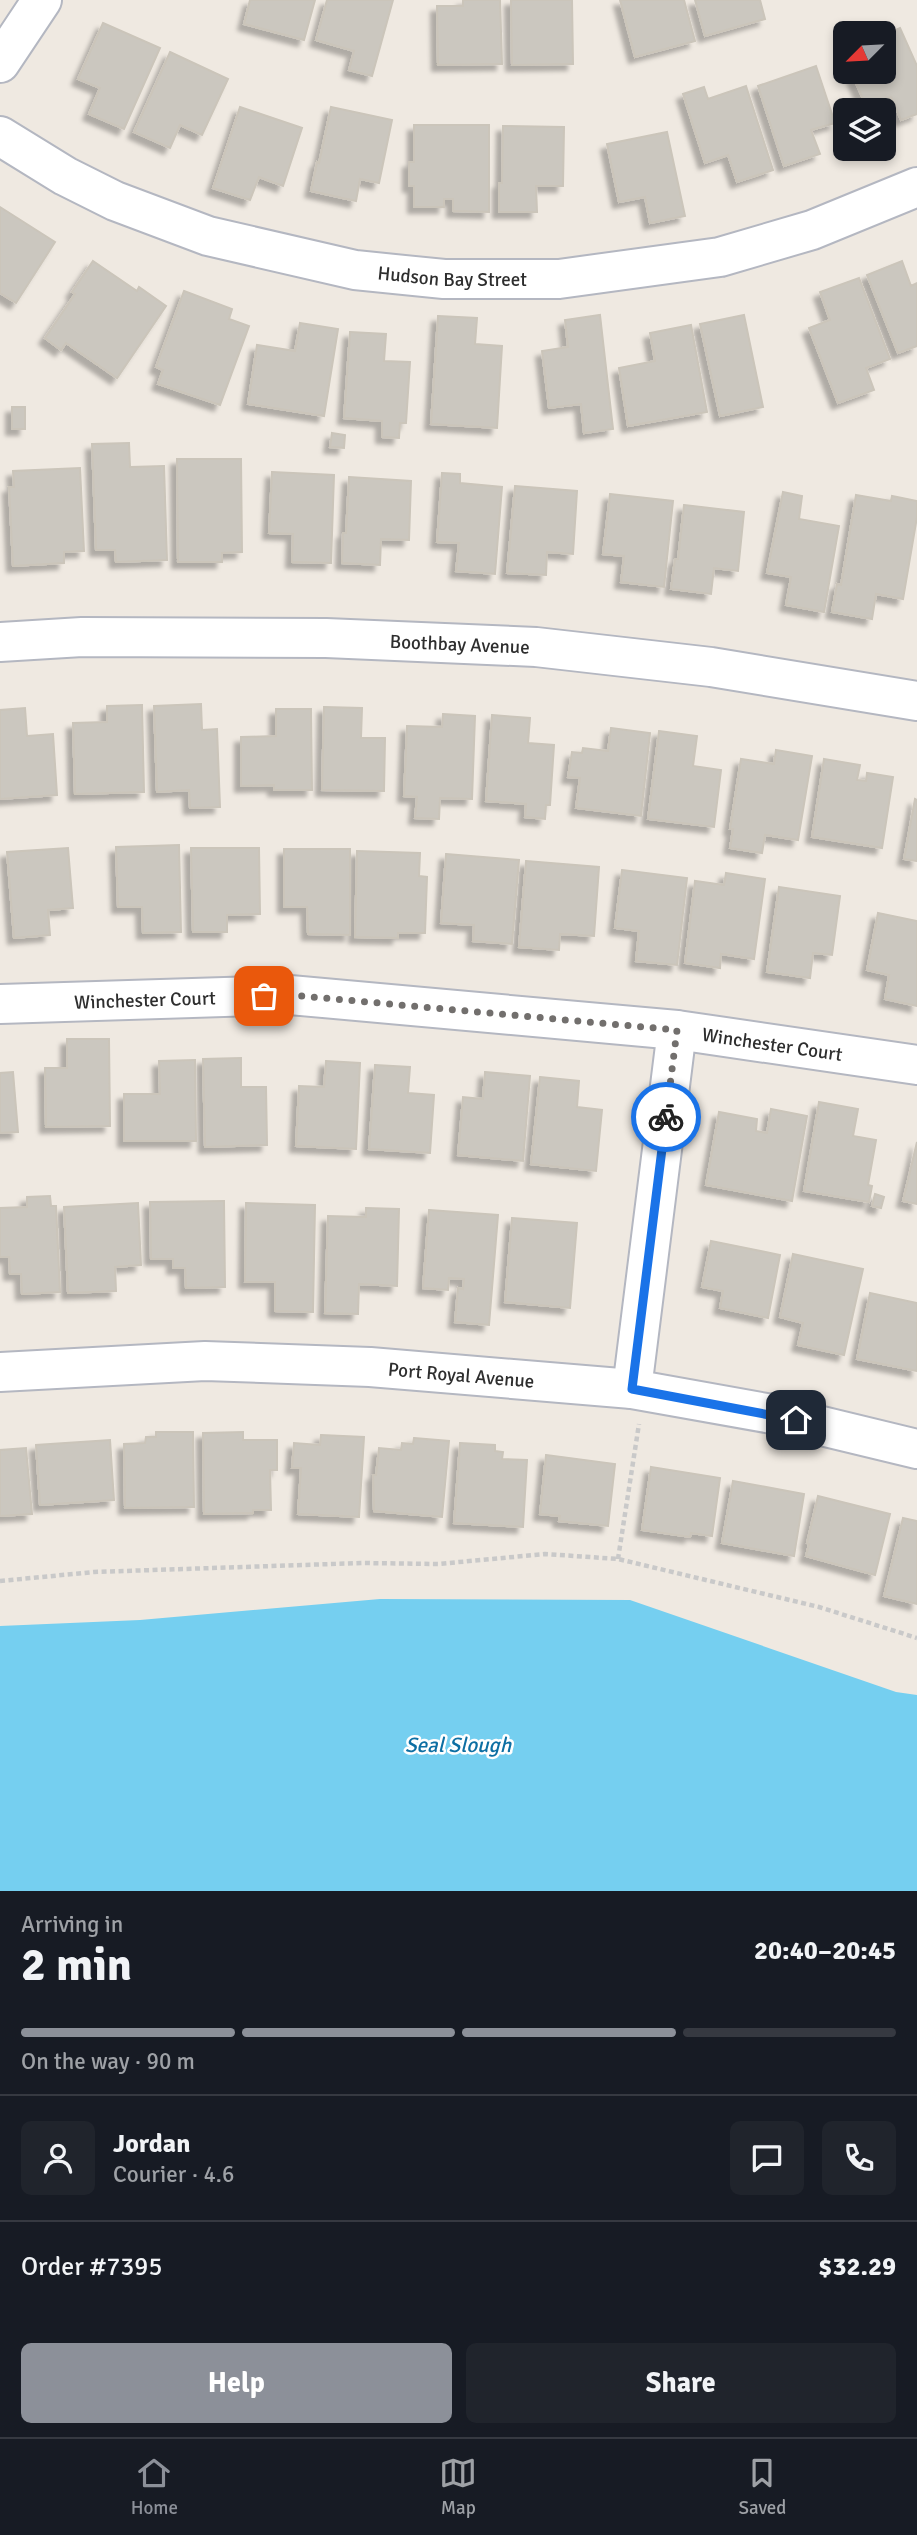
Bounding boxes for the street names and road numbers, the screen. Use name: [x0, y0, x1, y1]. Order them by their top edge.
street label: Hudson Bay Street: [376, 261, 527, 292]
street label: Boothbay Avenue: [389, 630, 530, 660]
street label: Winchester Court: [74, 986, 217, 1015]
street label: Winchester Court: [700, 1023, 844, 1067]
street label: Port Royal Avenue: [387, 1358, 535, 1394]

